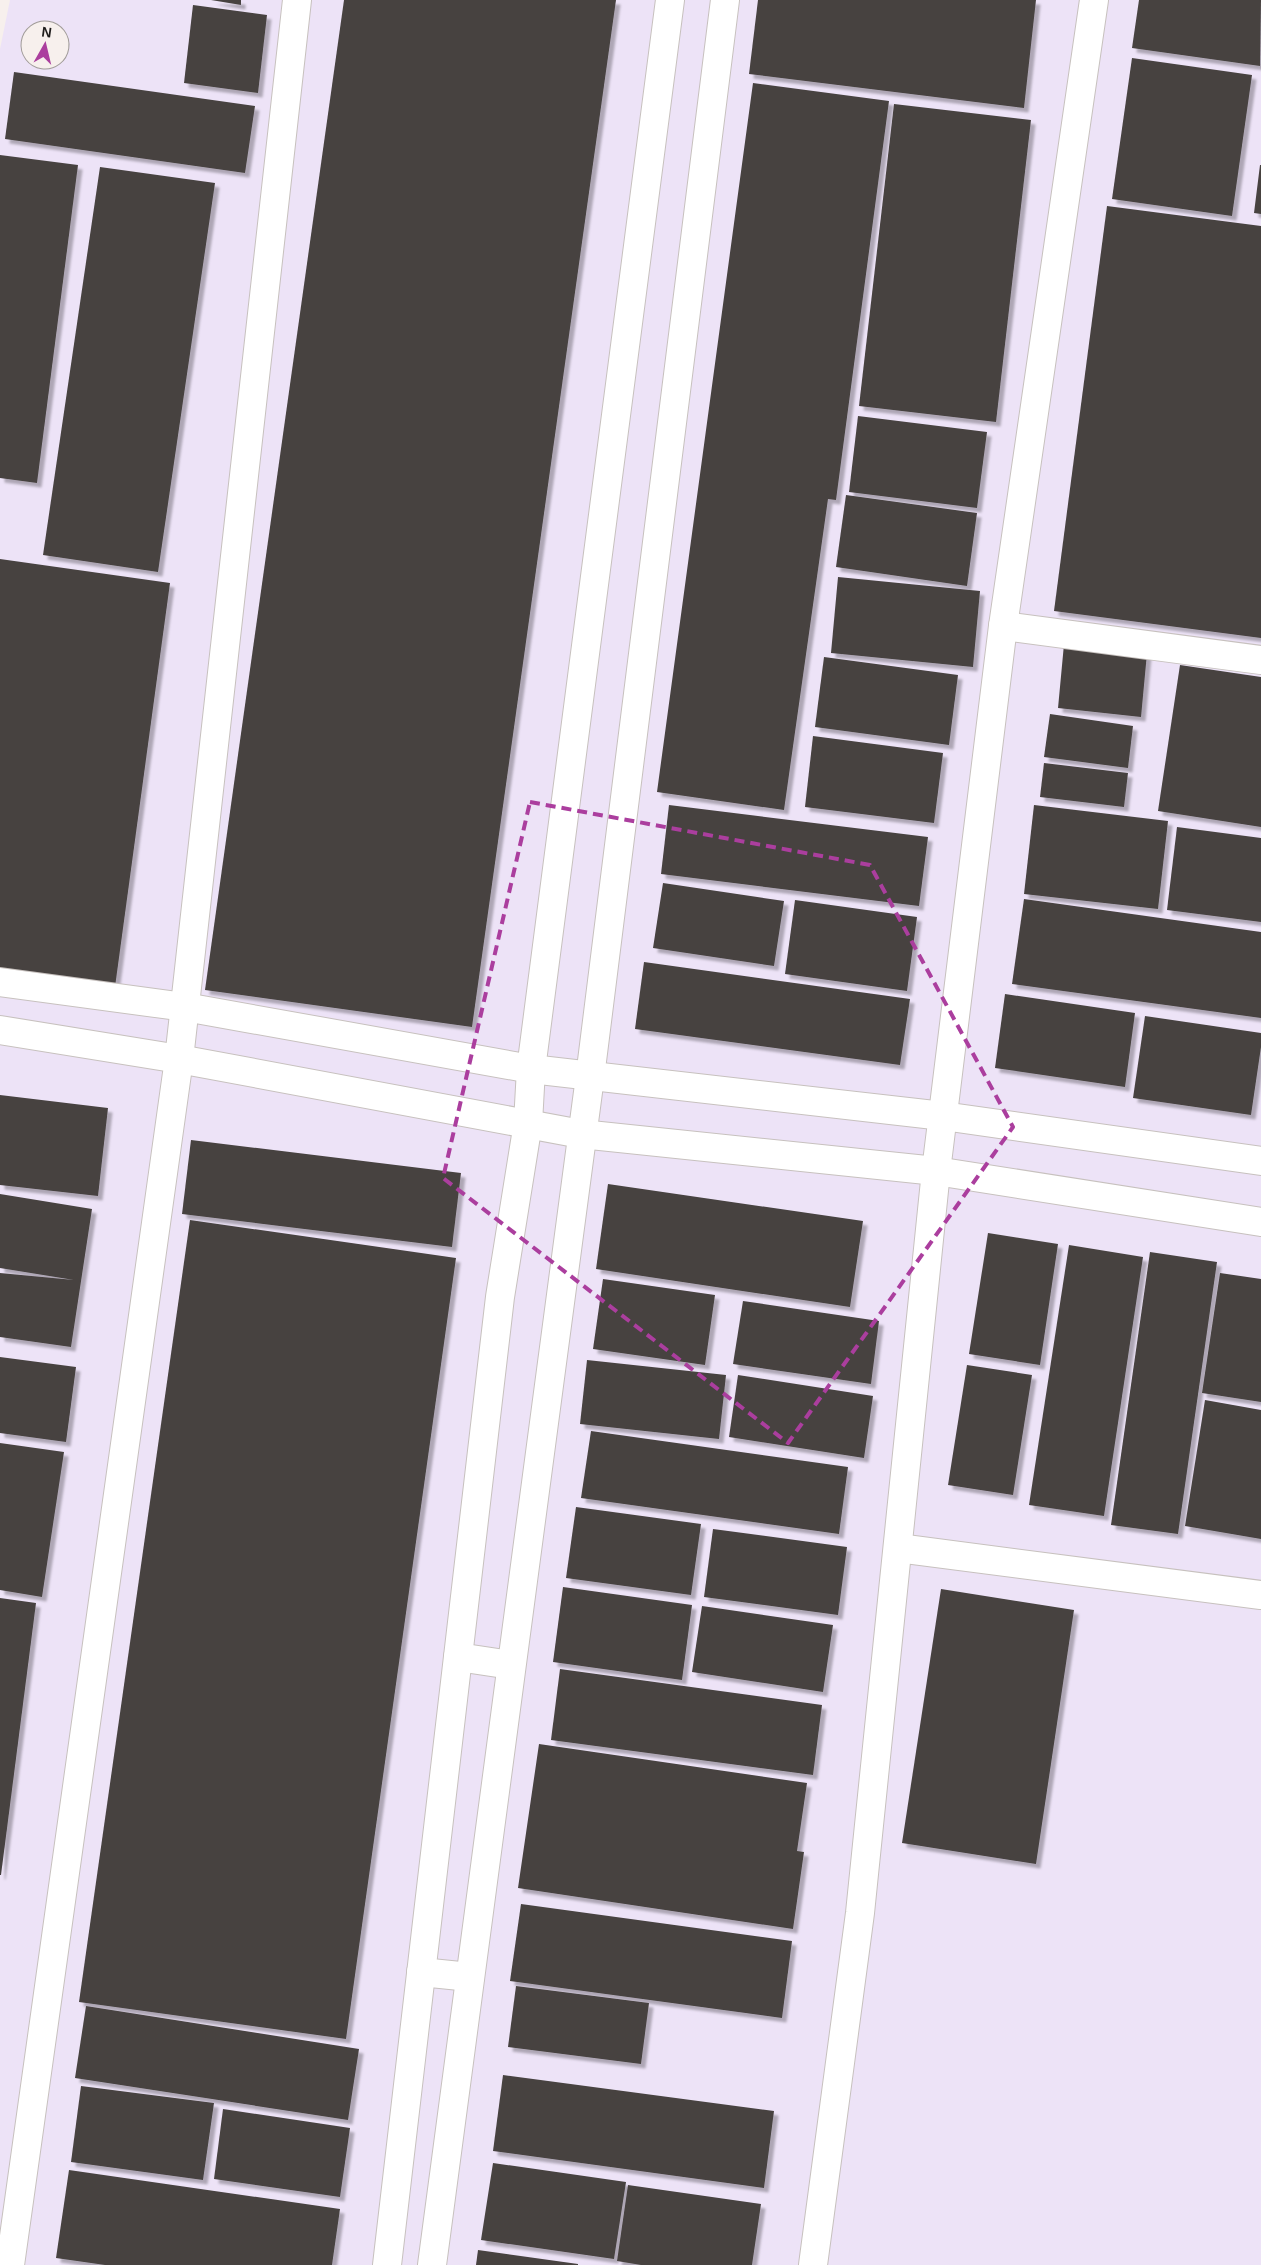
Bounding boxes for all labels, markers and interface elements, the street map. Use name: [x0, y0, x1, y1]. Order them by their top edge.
north arrow: [20, 20, 70, 70]
text: N: [41, 23, 53, 41]

